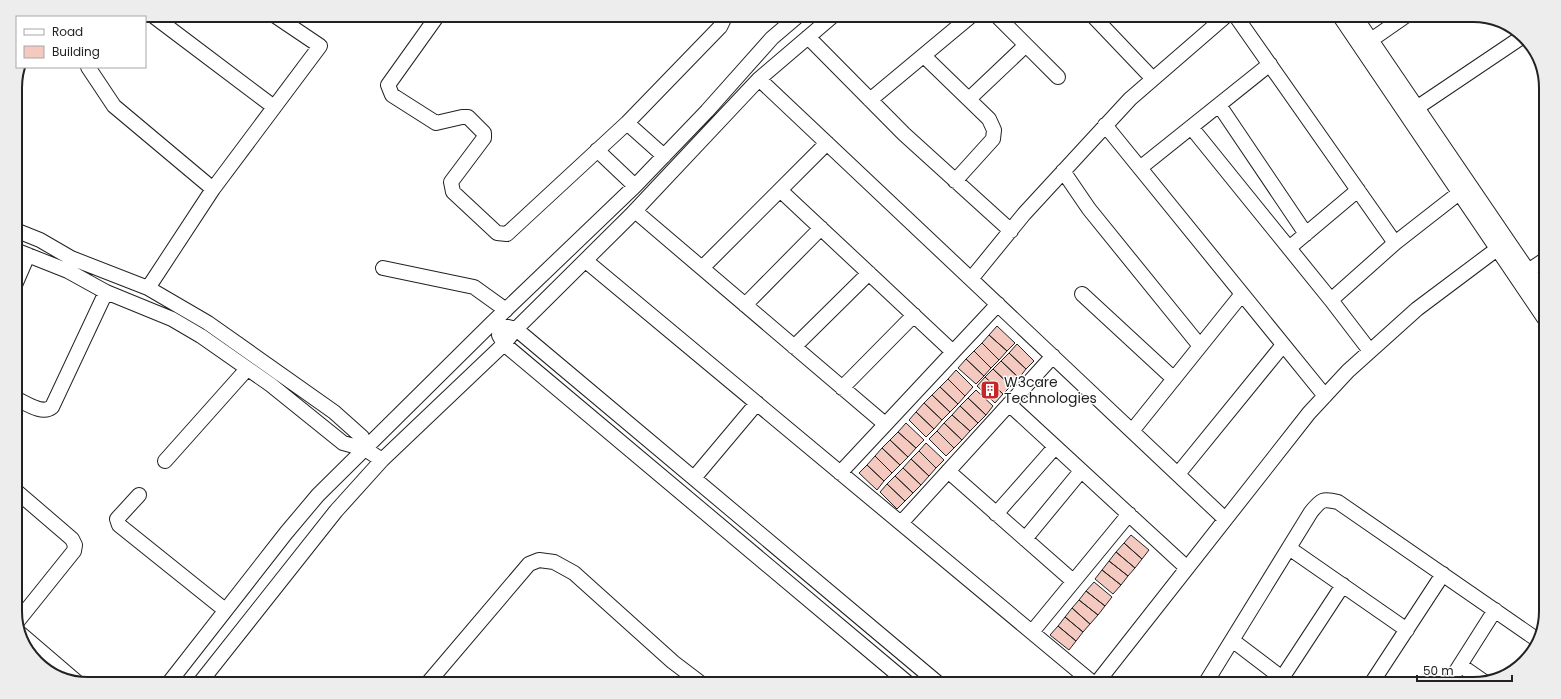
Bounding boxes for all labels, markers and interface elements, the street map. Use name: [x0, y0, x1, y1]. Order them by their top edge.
legend: [16, 16, 146, 68]
text: Road: [52, 23, 83, 40]
text: Building: [52, 43, 100, 60]
place label: W3care Technologies: [1004, 372, 1097, 408]
building icon: W3care Technologies: [979, 379, 1001, 401]
scale bar: [1417, 657, 1512, 683]
text: 50 m: [1423, 662, 1454, 679]

